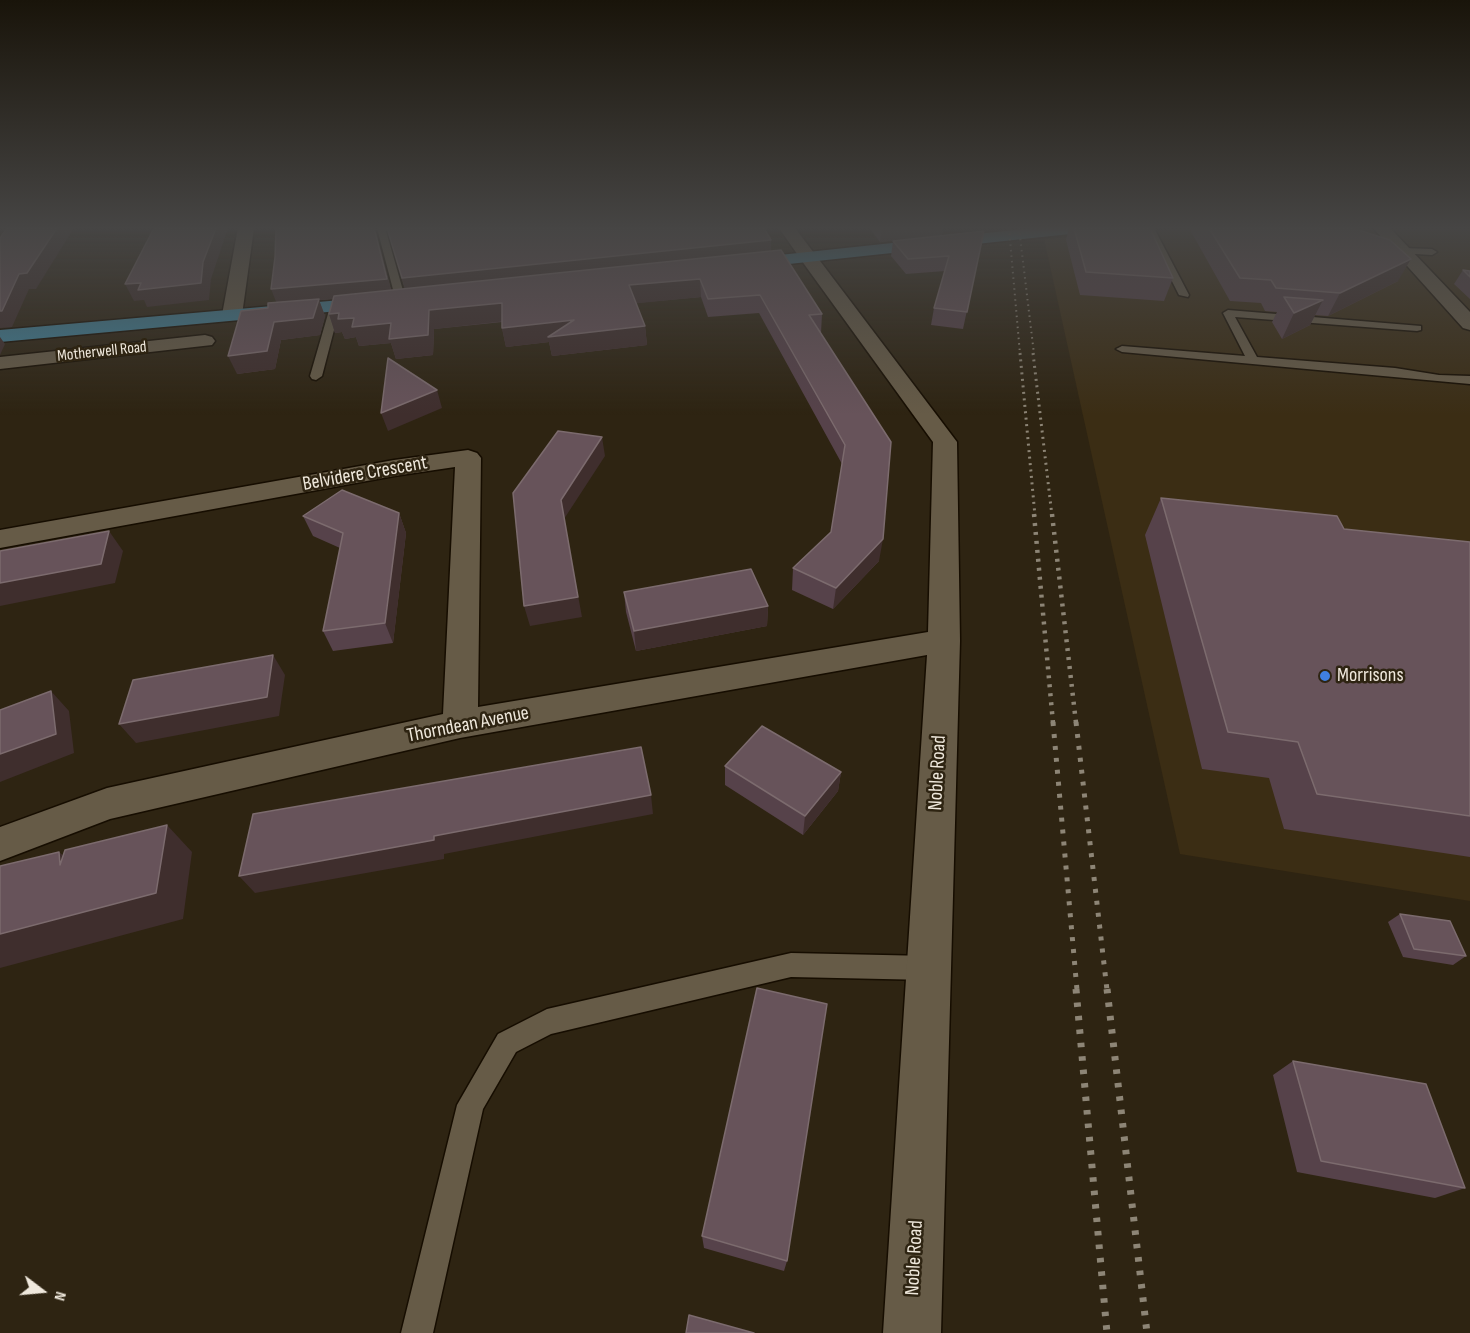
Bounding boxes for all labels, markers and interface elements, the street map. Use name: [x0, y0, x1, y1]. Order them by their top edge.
street label: Motherwell Road: [56, 338, 148, 366]
street label: Belvidere Crescent: [301, 451, 429, 497]
place label: Morrisons: [1337, 664, 1404, 688]
marker: Morrisons: [1318, 669, 1332, 683]
street label: Thorndean Avenue: [405, 701, 531, 749]
street label: Noble Road: [924, 735, 952, 811]
street label: Noble Road: [901, 1220, 929, 1296]
north arrow: [12, 1261, 72, 1321]
text: N: [49, 1289, 70, 1303]

